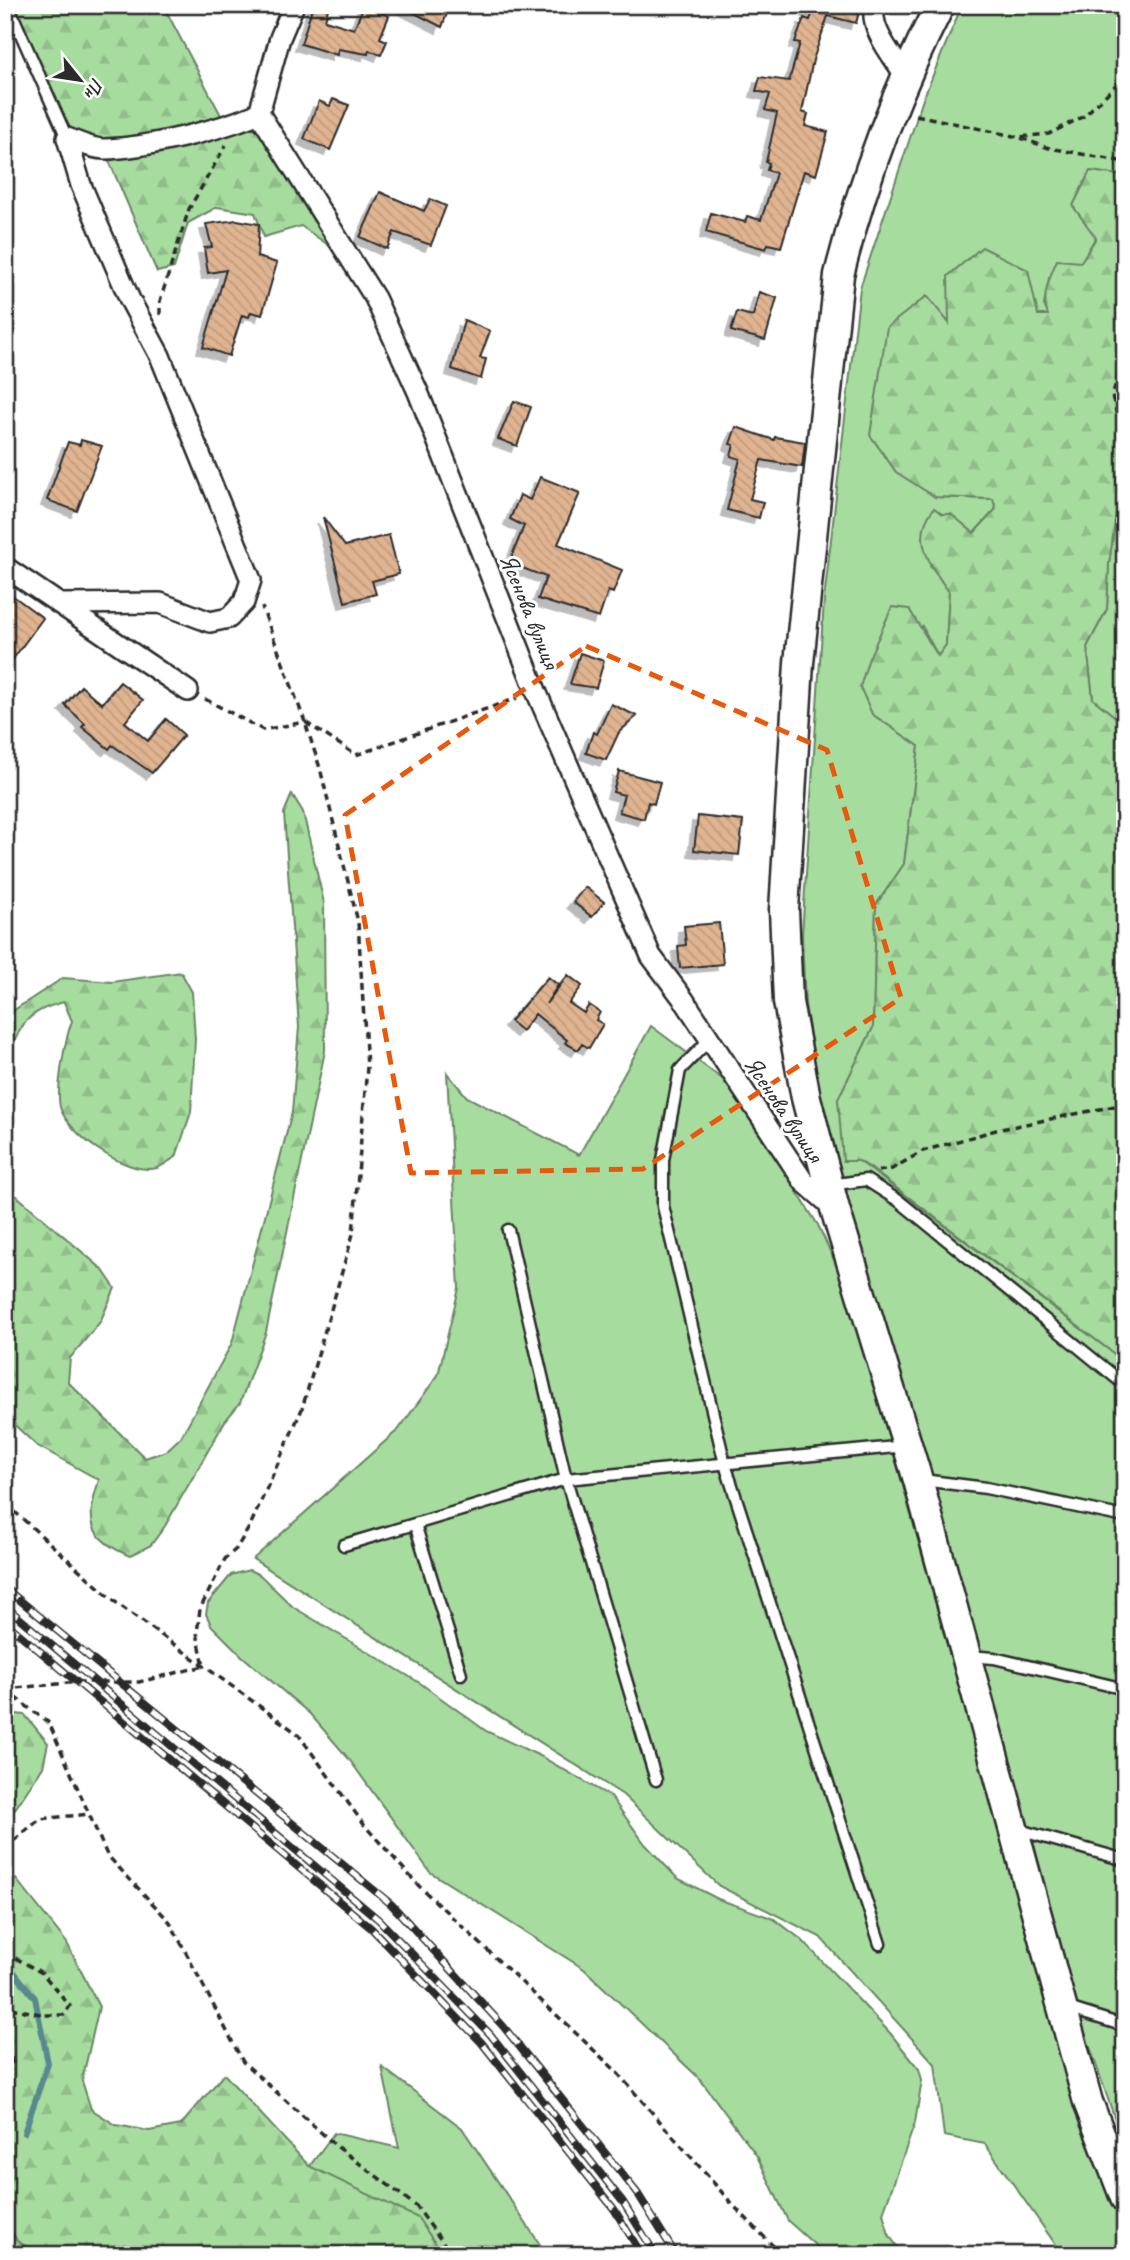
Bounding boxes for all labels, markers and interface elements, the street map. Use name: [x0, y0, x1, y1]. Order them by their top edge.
north arrow: [46, 46, 116, 116]
text: Пн: [78, 73, 109, 104]
street label: Ясенова вулиця: [493, 549, 567, 675]
street label: Ясенова вулиця: [738, 1050, 831, 1169]

